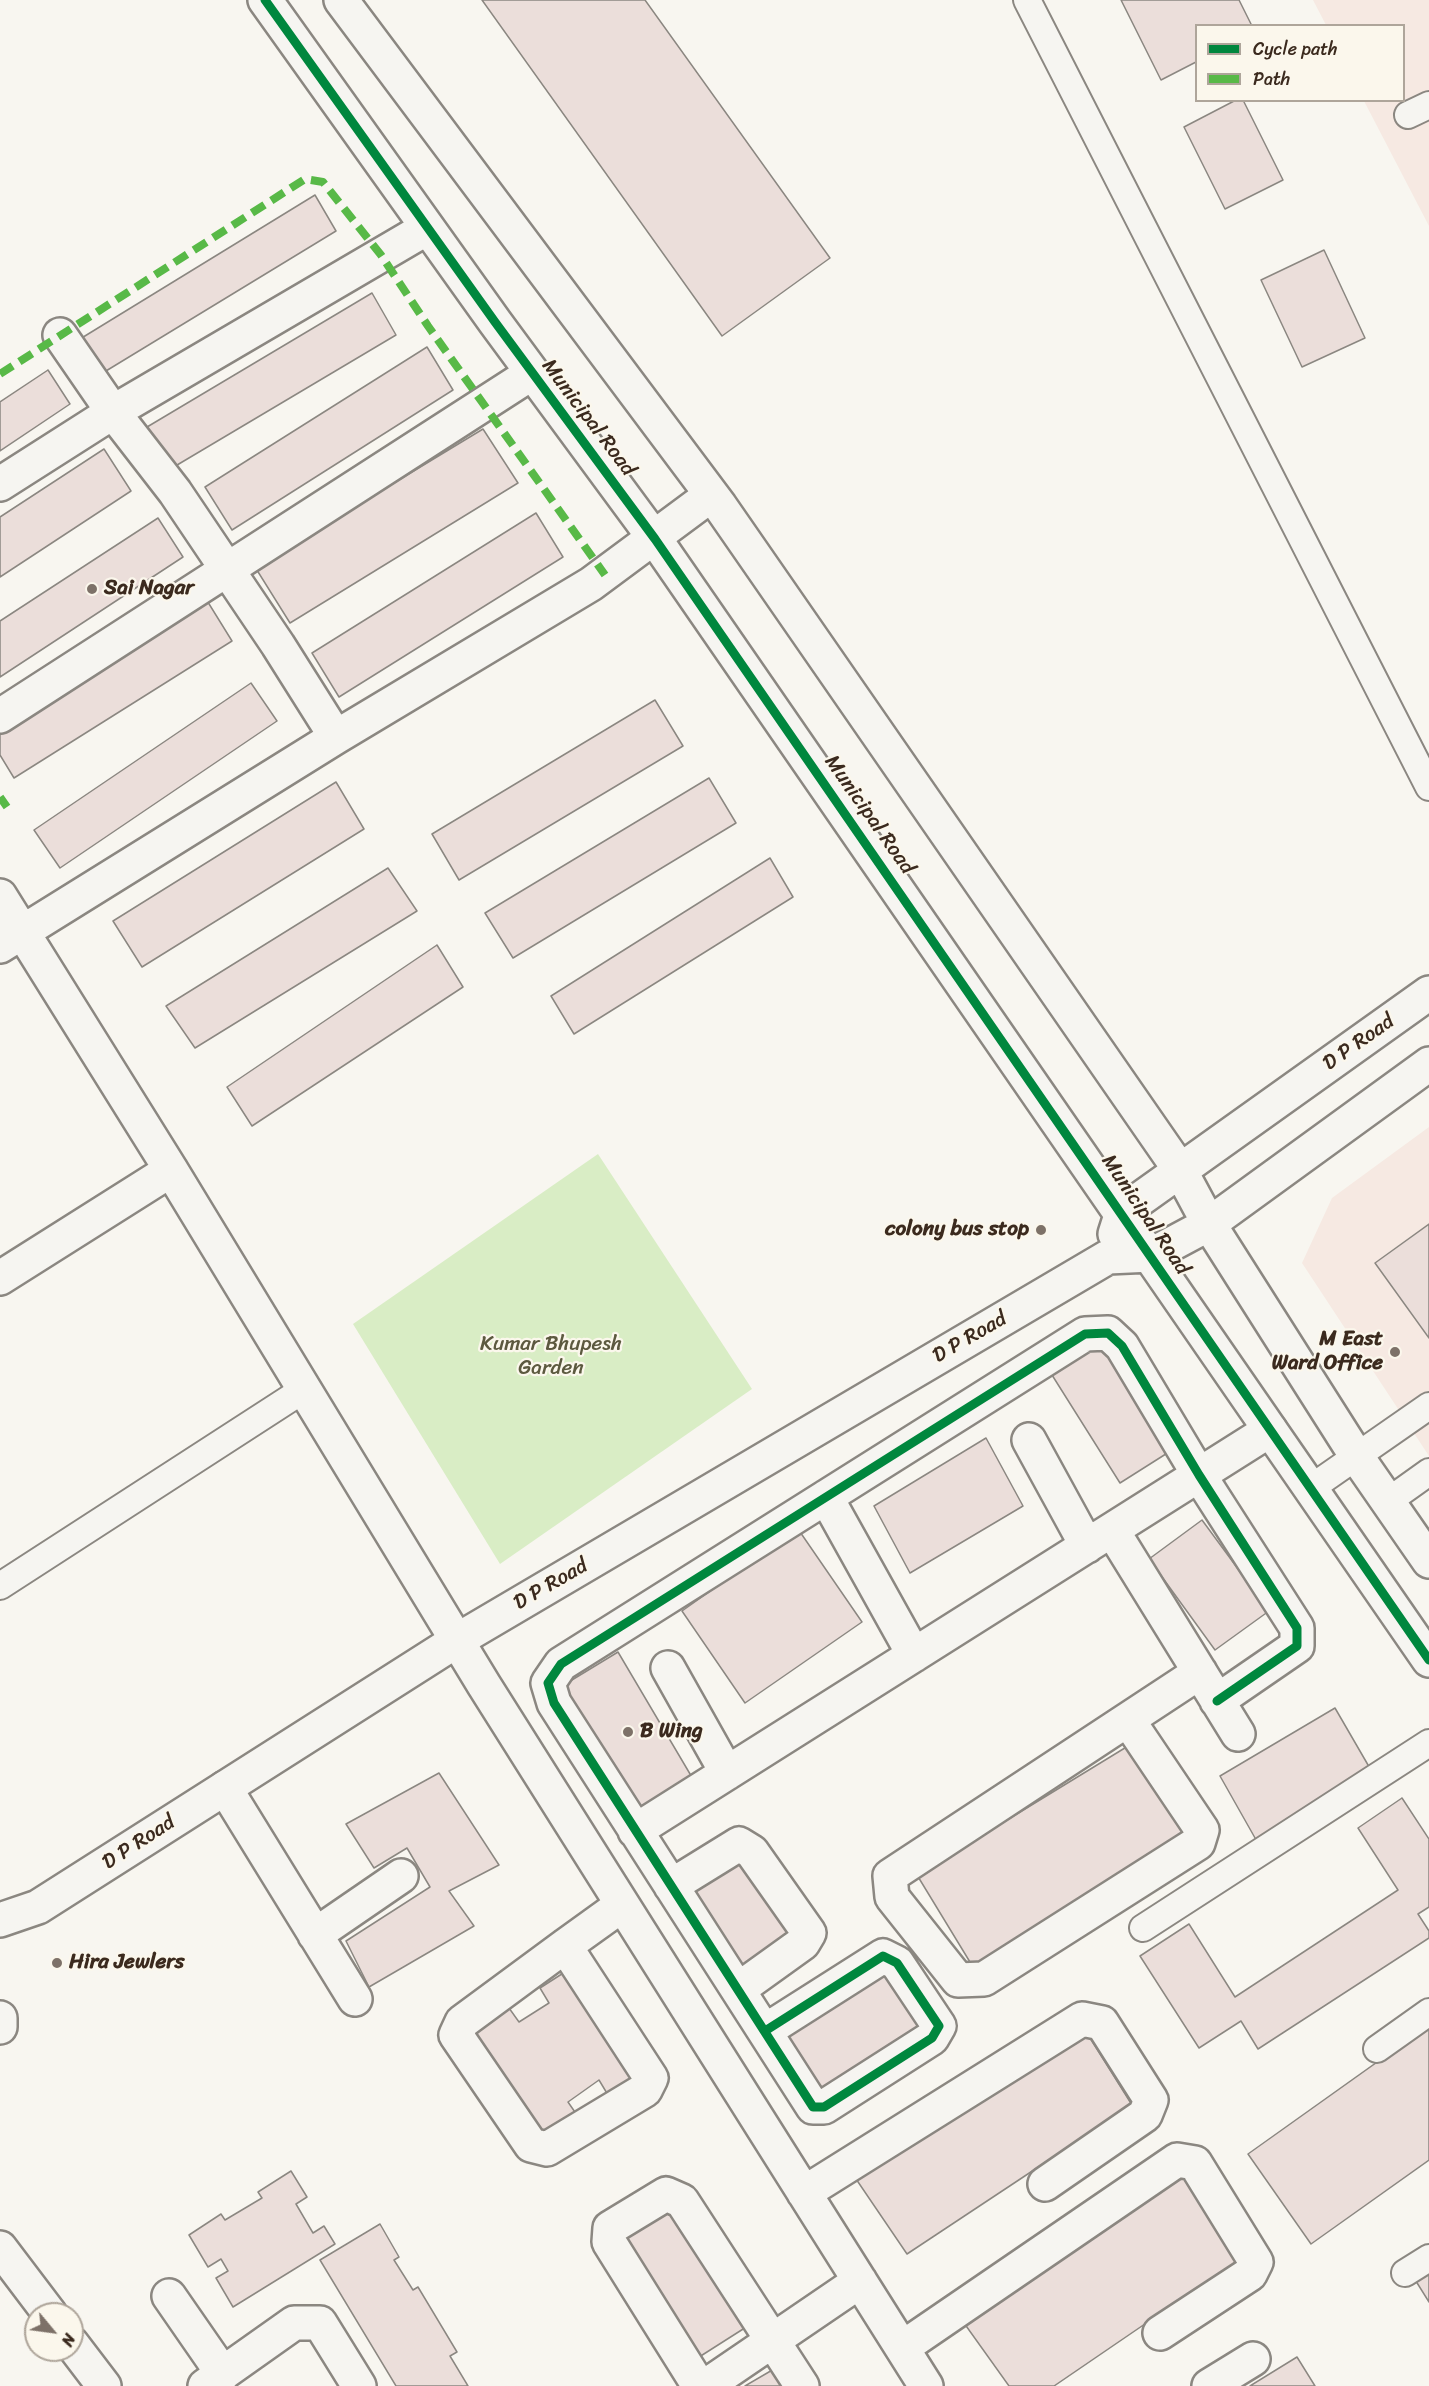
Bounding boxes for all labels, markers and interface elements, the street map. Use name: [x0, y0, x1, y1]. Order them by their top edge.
legend: [1195, 24, 1405, 102]
text: Cycle path: [1253, 33, 1337, 65]
text: Path: [1253, 63, 1290, 95]
street label: Municipal Road: [536, 355, 640, 481]
place label: Sai Nagar: [104, 576, 194, 602]
marker: Sai Nagar: [85, 582, 99, 596]
street label: Municipal Road: [819, 750, 919, 880]
street label: D P Road: [1318, 1009, 1400, 1077]
street label: Municipal Road: [1095, 1150, 1195, 1280]
place label: colony bus stop: [885, 1217, 1029, 1243]
marker: colony bus stop: [1034, 1223, 1048, 1237]
street label: D P Road: [929, 1307, 1011, 1369]
place label: M East Ward Office: [1272, 1327, 1383, 1377]
park label: Kumar Bhupesh Garden: [480, 1332, 622, 1382]
marker: M East Ward Office: [1388, 1345, 1402, 1359]
street label: D P Road: [510, 1554, 592, 1616]
place label: B Wing: [640, 1719, 703, 1745]
marker: B Wing: [621, 1725, 635, 1739]
street label: D P Road: [98, 1810, 180, 1876]
place label: Hira Jewlers: [69, 1950, 184, 1976]
marker: Hira Jewlers: [50, 1956, 64, 1970]
north arrow: [24, 2302, 84, 2362]
text: N: [53, 2328, 84, 2352]

